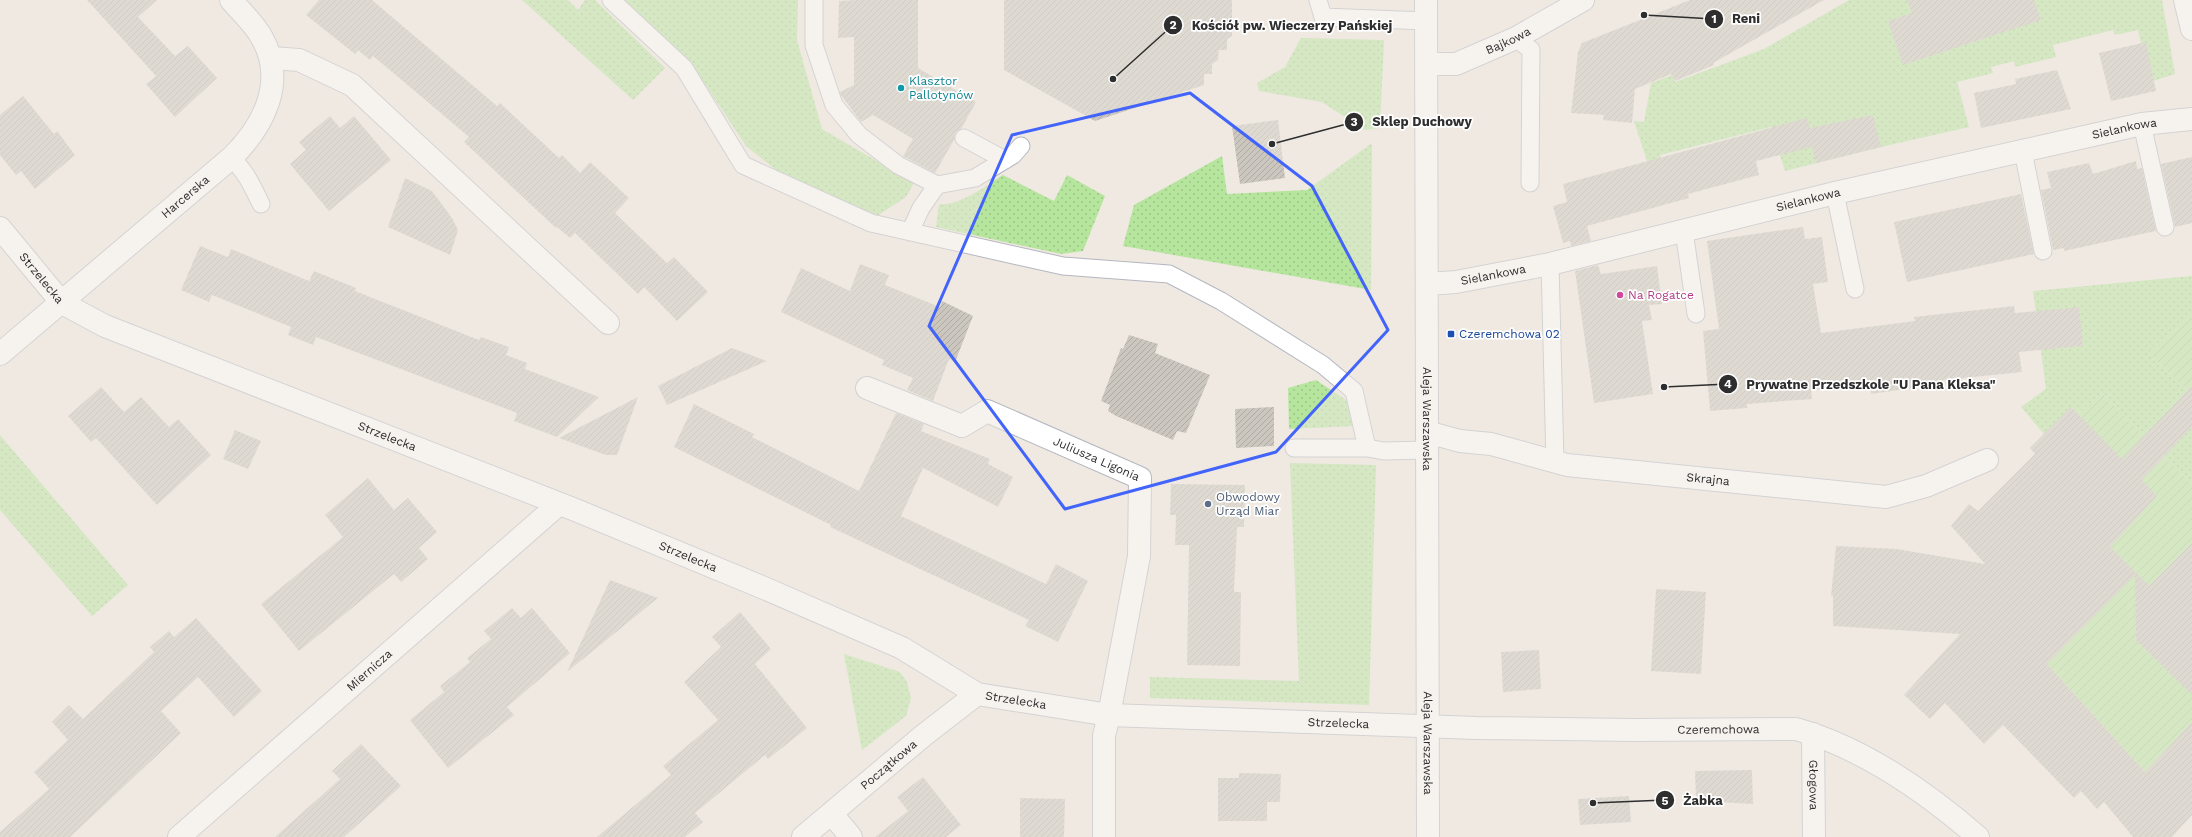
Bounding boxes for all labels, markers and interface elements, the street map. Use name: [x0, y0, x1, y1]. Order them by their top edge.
callout: Reni: [1704, 6, 1768, 31]
text: Reni: [1732, 11, 1760, 26]
text: 1: [1711, 12, 1717, 26]
callout: Kościół pw. Wieczerzy Pańskiej: [1163, 13, 1400, 38]
text: 2: [1169, 18, 1177, 32]
text: Kościół pw. Wieczerzy Pańskiej: [1192, 18, 1392, 33]
street label: Bajkowa: [1483, 24, 1533, 57]
place label: Klasztor Pallotynów: [909, 74, 973, 102]
marker: Klasztor Pallotynów: [896, 83, 906, 93]
callout: Sklep Duchowy: [1344, 109, 1480, 134]
text: Sklep Duchowy: [1372, 114, 1472, 129]
text: 3: [1350, 115, 1358, 129]
street label: Sielankowa: [2091, 116, 2158, 142]
street label: Harcerska: [158, 172, 212, 221]
street label: Sielankowa: [1775, 185, 1842, 214]
street label: Strzelecka: [16, 250, 67, 307]
street label: Sielankowa: [1460, 262, 1527, 288]
place label: Na Rogatce: [1628, 288, 1694, 302]
marker: Na Rogatce: [1615, 290, 1625, 300]
place label: Czeremchowa 02: [1459, 327, 1560, 341]
marker: Czeremchowa 02: [1446, 329, 1456, 339]
street label: Aleja Warszawska: [1420, 367, 1434, 471]
callout: Prywatne Przedszkole "U Pana Kleksa": [1718, 372, 2003, 397]
text: 4: [1724, 377, 1732, 391]
text: Prywatne Przedszkole "U Pana Kleksa": [1746, 377, 1996, 392]
street label: Strzelecka: [356, 419, 419, 454]
street label: Juliusza Ligonia: [1051, 434, 1142, 484]
street label: Skrajna: [1686, 470, 1731, 488]
place label: Obwodowy Urząd Miar: [1216, 490, 1281, 518]
marker: Obwodowy Urząd Miar: [1203, 499, 1213, 509]
street label: Strzelecka: [657, 538, 719, 575]
street label: Miernicza: [344, 646, 395, 694]
street label: Strzelecka: [984, 688, 1048, 712]
street label: Aleja Warszawska: [1421, 691, 1435, 795]
street label: Strzelecka: [1307, 715, 1370, 731]
street label: Czeremchowa: [1677, 722, 1760, 737]
street label: Początkowa: [858, 737, 920, 793]
street label: Głogowa: [1806, 760, 1821, 811]
callout: Żabka: [1655, 788, 1731, 813]
text: Żabka: [1683, 792, 1723, 808]
text: 5: [1662, 794, 1669, 808]

